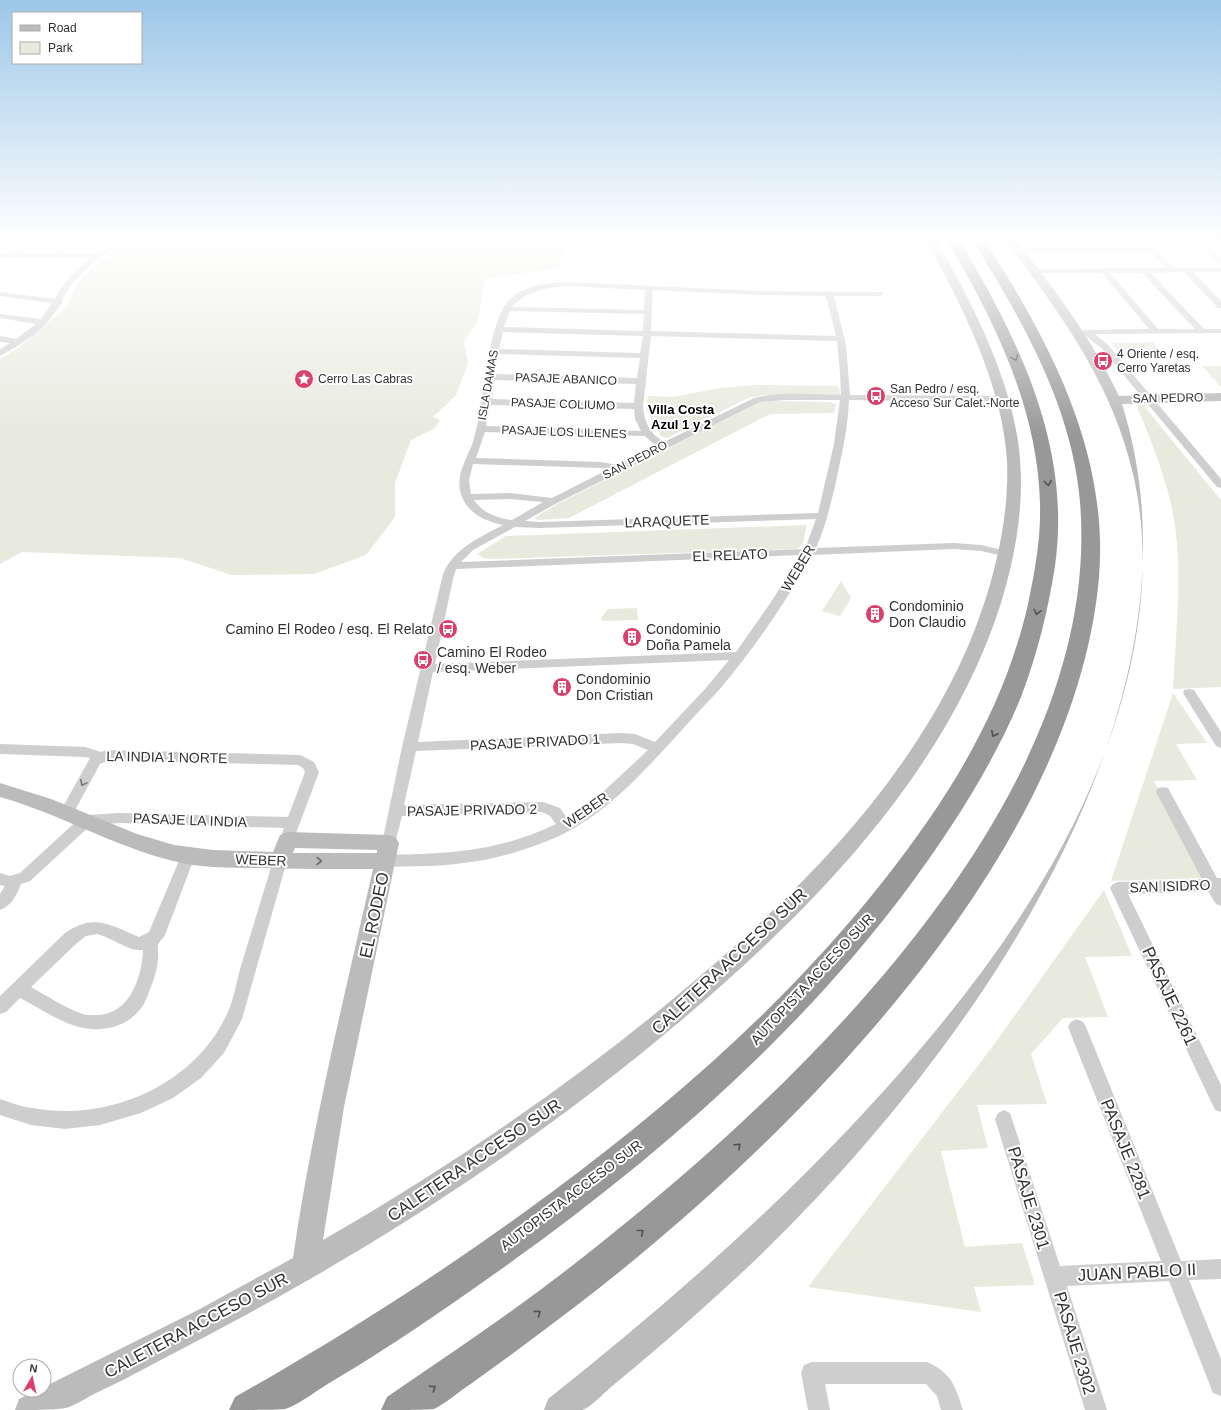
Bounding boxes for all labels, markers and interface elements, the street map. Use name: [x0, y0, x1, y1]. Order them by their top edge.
legend: [12, 12, 142, 64]
text: Road: [48, 21, 77, 35]
text: Park: [48, 41, 74, 55]
place label: 4 Oriente / esq. Cerro Yaretas: [1117, 347, 1199, 375]
street label: ISLA DAMAS: [475, 349, 501, 421]
bus stop icon: 4 Oriente / esq. Cerro Yaretas: [1092, 350, 1114, 372]
one-way arrow: [1010, 354, 1018, 361]
place icon: Cerro Las Cabras: [293, 368, 315, 390]
street label: PASAJE ABANICO: [515, 370, 617, 388]
place label: Cerro Las Cabras: [318, 372, 413, 386]
place label: San Pedro / esq. Acceso Sur Calet.-Norte: [890, 382, 1020, 410]
bus stop icon: San Pedro / esq. Acceso Sur Calet.-Norte: [865, 385, 887, 407]
street label: SAN PEDRO: [1133, 390, 1203, 406]
street label: PASAJE COLIUMO: [511, 395, 615, 413]
district label: Villa Costa Azul 1 y 2: [648, 402, 715, 432]
street label: PASAJE LOS LILENES: [501, 423, 627, 441]
street label: SAN PEDRO: [600, 438, 670, 482]
one-way arrow: [1043, 480, 1052, 486]
street label: LARAQUETE: [624, 512, 710, 530]
street label: WEBER: [778, 542, 818, 594]
street label: EL RELATO: [692, 546, 768, 564]
place label: Condominio Don Claudio: [889, 598, 966, 630]
building icon: Condominio Don Claudio: [864, 603, 886, 625]
one-way arrow: [1033, 608, 1042, 615]
bus stop icon: Camino El Rodeo / esq. El Relato: [437, 618, 459, 640]
place label: Camino El Rodeo / esq. El Relato: [225, 621, 434, 637]
place label: Condominio Doña Pamela: [646, 621, 731, 653]
building icon: Condominio Doña Pamela: [621, 626, 643, 648]
place label: Camino El Rodeo / esq. Weber: [437, 644, 547, 676]
bus stop icon: Camino El Rodeo / esq. Weber: [412, 649, 434, 671]
place label: Condominio Don Cristian: [576, 671, 653, 703]
building icon: Condominio Don Cristian: [551, 676, 573, 698]
one-way arrow: [991, 730, 998, 737]
street label: PASAJE PRIVADO 1: [470, 731, 601, 753]
street label: LA INDIA 1 NORTE: [106, 748, 228, 766]
one-way arrow: [80, 779, 88, 786]
street label: WEBER: [560, 789, 612, 831]
street label: PASAJE PRIVADO 2: [407, 801, 537, 819]
street label: PASAJE LA INDIA: [133, 810, 248, 830]
street label: WEBER: [235, 851, 287, 869]
one-way arrow: [316, 857, 322, 865]
street label: EL RODEO: [356, 870, 393, 960]
street label: SAN ISIDRO: [1129, 877, 1211, 895]
street label: CALETERA ACCESO SUR: [648, 885, 811, 1038]
street label: AUTOPISTA ACCESO SUR: [747, 910, 877, 1048]
street label: PASAJE 2261: [1138, 944, 1201, 1048]
street label: CALETERA ACCESO SUR: [384, 1095, 565, 1226]
street label: PASAJE 2281: [1097, 1096, 1154, 1202]
street label: AUTOPISTA ACCESO SUR: [497, 1137, 645, 1253]
one-way arrow: [733, 1144, 741, 1151]
street label: PASAJE 2301: [1004, 1144, 1053, 1252]
one-way arrow: [636, 1230, 643, 1237]
street label: JUAN PABLO II: [1077, 1260, 1197, 1285]
street label: CALETERA ACCESO SUR: [101, 1269, 291, 1382]
street label: PASAJE 2302: [1050, 1289, 1099, 1397]
one-way arrow: [534, 1310, 541, 1317]
north arrow: [12, 1358, 52, 1398]
text: N: [29, 1362, 38, 1375]
one-way arrow: [429, 1385, 436, 1393]

